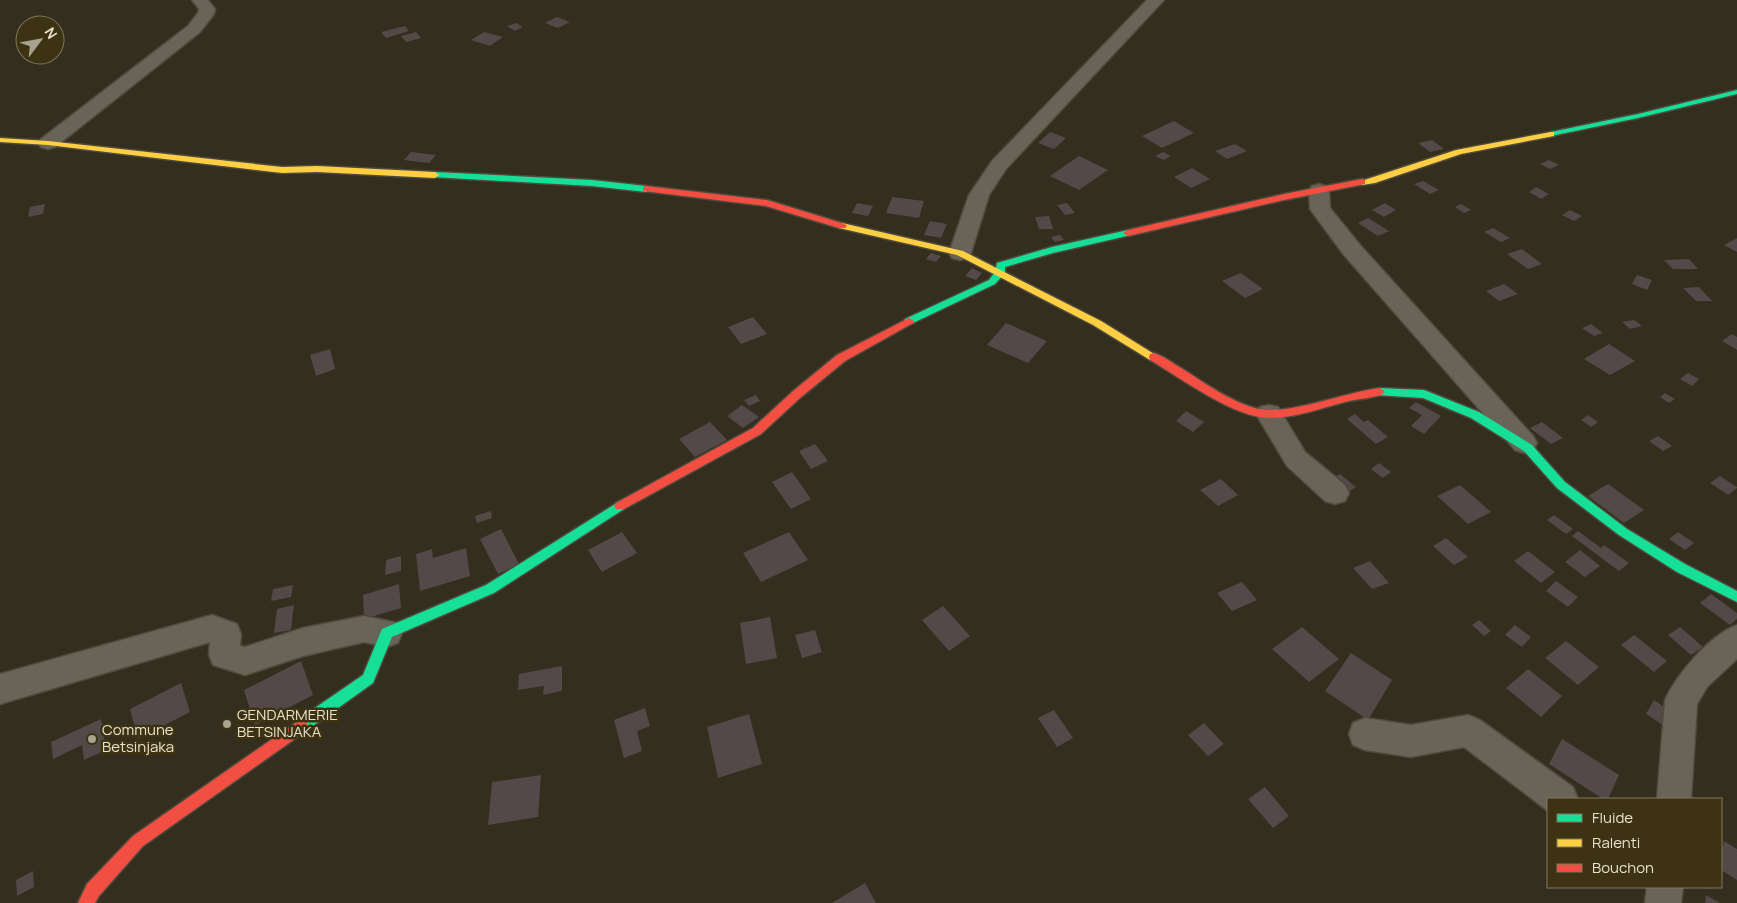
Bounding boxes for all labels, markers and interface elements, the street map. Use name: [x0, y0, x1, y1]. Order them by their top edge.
north arrow: [15, 15, 65, 65]
text: N: [41, 24, 62, 42]
place label: GENDARMERIE BETSINJAKA: [237, 704, 338, 742]
marker: GENDARMERIE BETSINJAKA: [221, 718, 233, 730]
place label: Commune Betsinjaka: [102, 719, 174, 757]
marker: Commune Betsinjaka: [86, 733, 98, 745]
legend: [1547, 798, 1722, 888]
text: Fluide: [1592, 807, 1633, 828]
text: Ralenti: [1592, 832, 1640, 853]
text: Bouchon: [1592, 857, 1654, 878]

